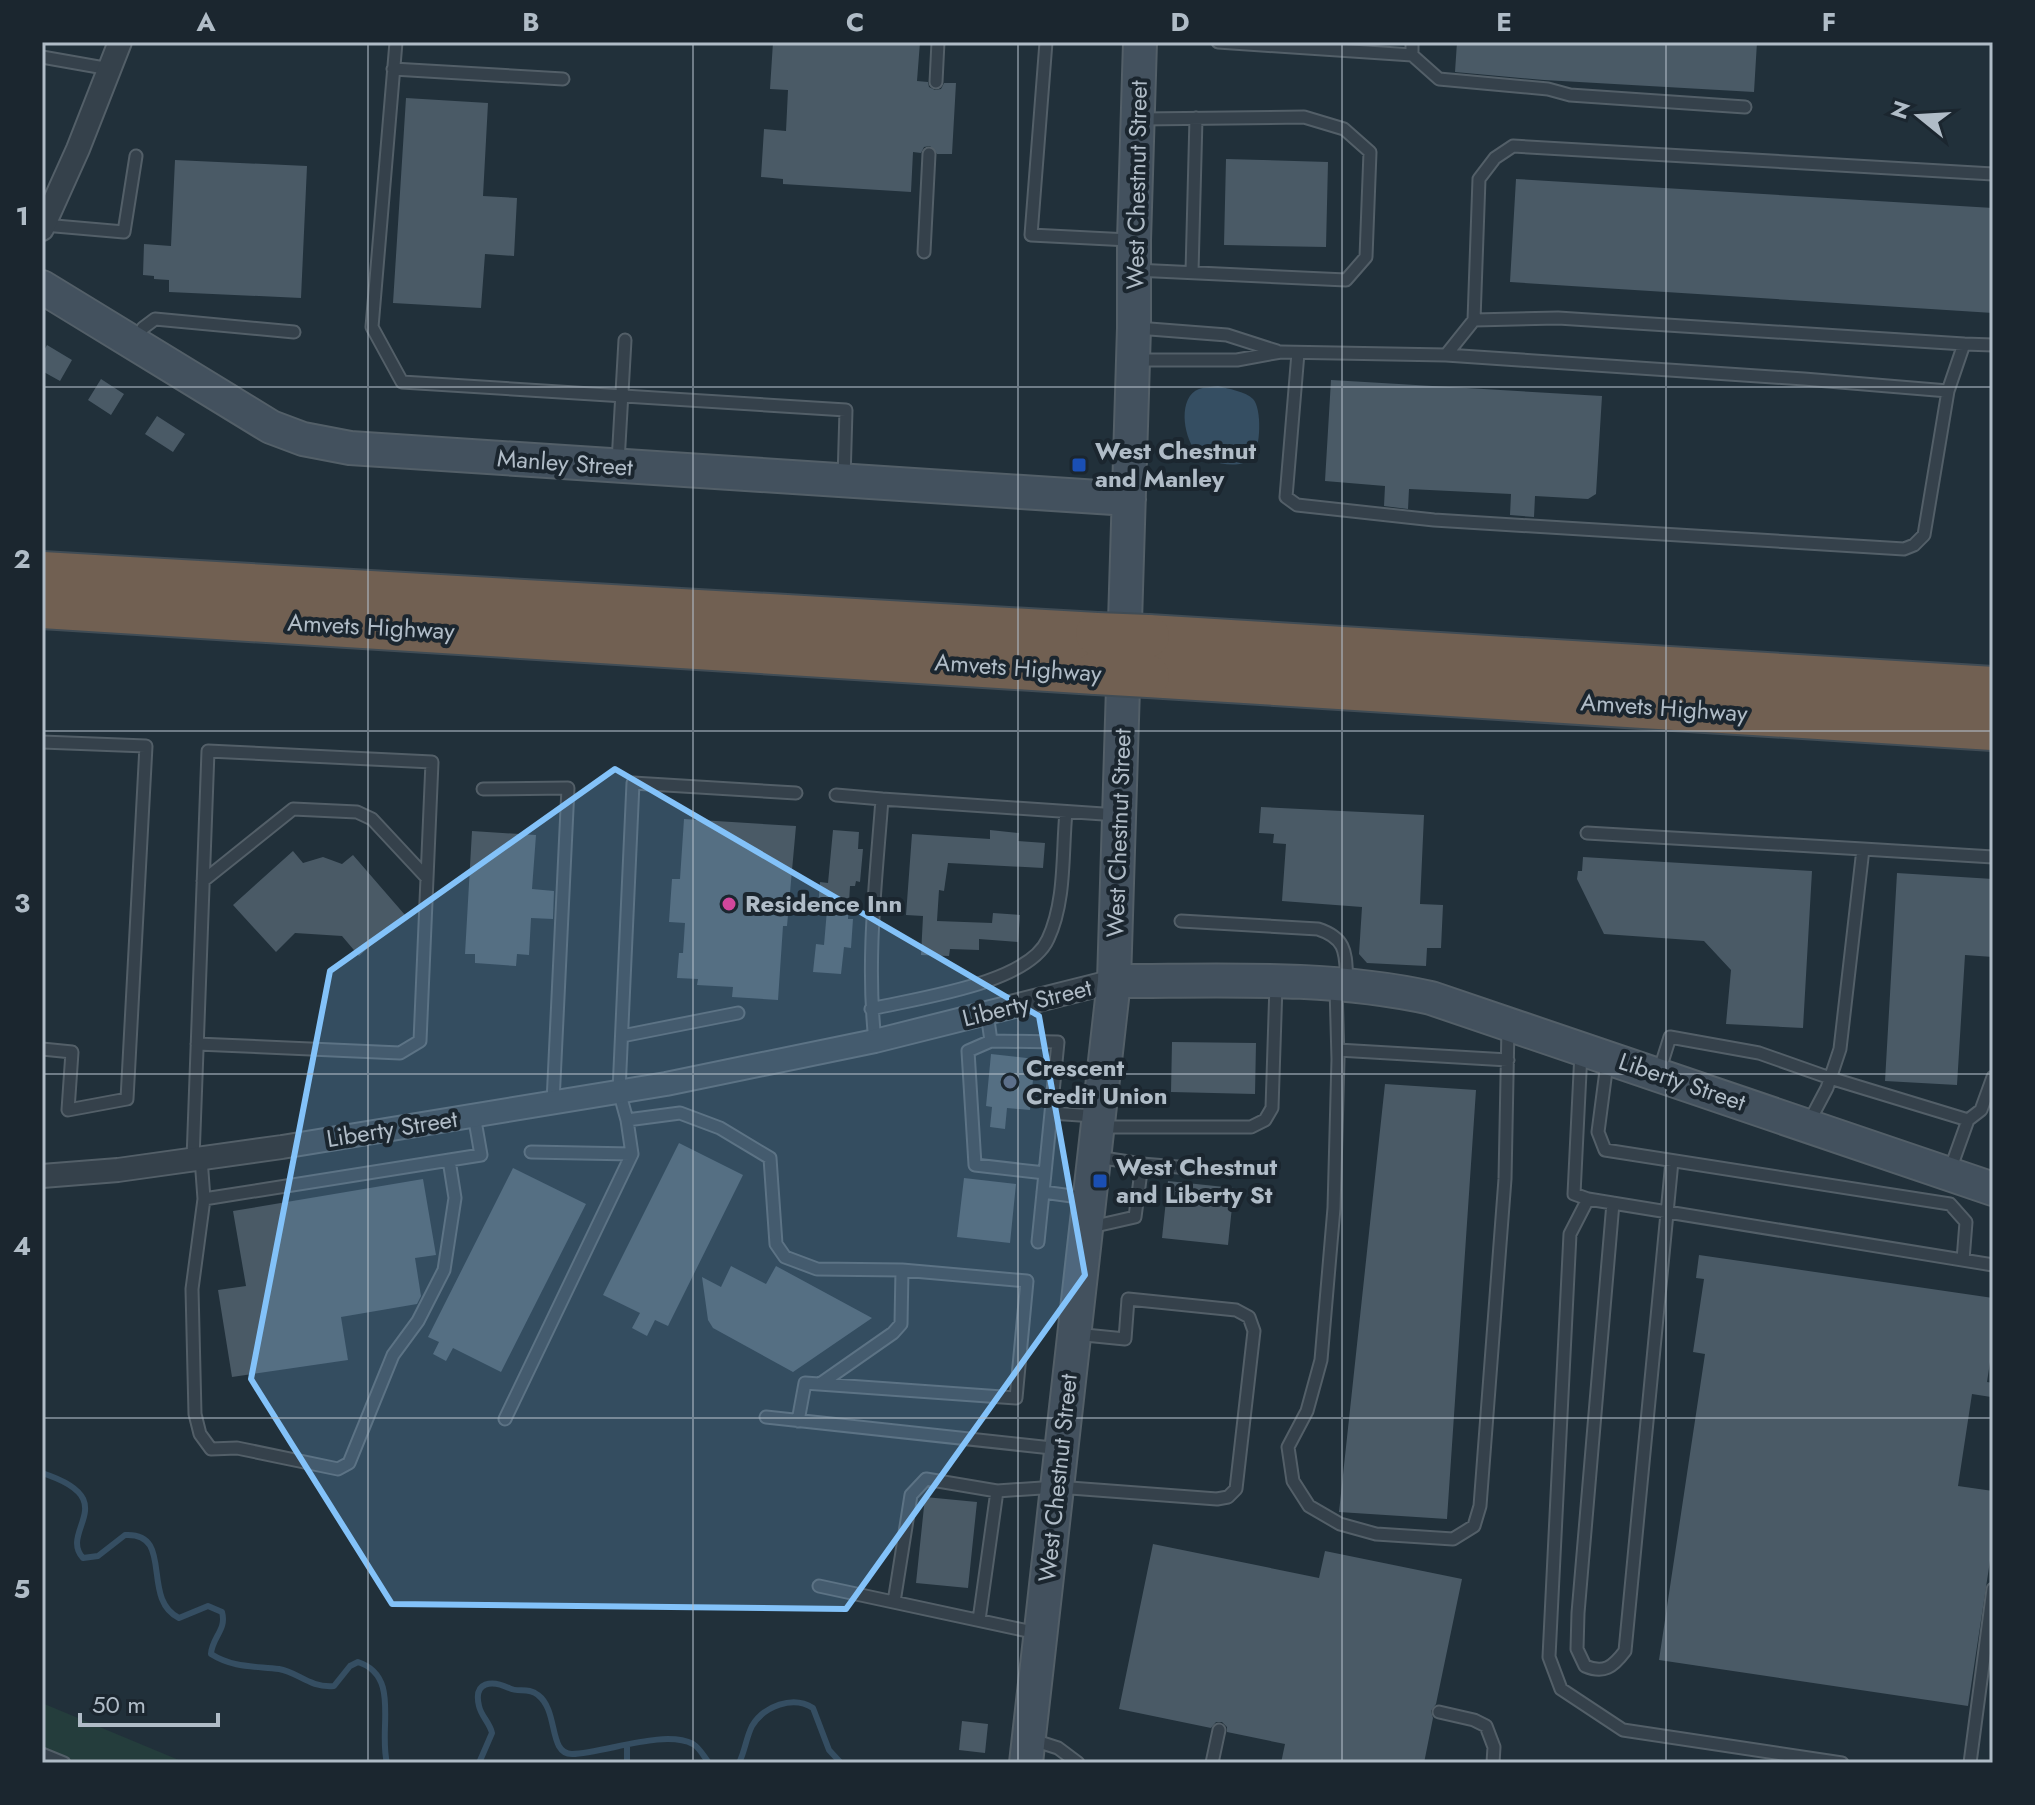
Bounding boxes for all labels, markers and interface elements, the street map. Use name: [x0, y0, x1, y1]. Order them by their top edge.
text: A: [195, 3, 216, 41]
text: B: [522, 3, 540, 41]
text: C: [846, 3, 864, 41]
text: D: [1170, 3, 1190, 41]
text: E: [1496, 3, 1512, 41]
text: F: [1822, 3, 1836, 41]
north arrow: [1879, 76, 1959, 156]
street label: West Chestnut Street: [1117, 80, 1156, 290]
text: N: [1882, 97, 1918, 123]
text: 1: [15, 197, 29, 235]
place label: West Chestnut and Manley: [1095, 433, 1257, 496]
street label: Manley Street: [496, 440, 634, 485]
marker: West Chestnut and Manley: [1070, 456, 1088, 474]
text: 2: [13, 540, 31, 578]
street label: Amvets Highway: [286, 605, 456, 648]
street label: Amvets Highway: [933, 644, 1103, 691]
street label: Amvets Highway: [1579, 684, 1749, 731]
street label: West Chestnut Street: [1097, 728, 1140, 938]
text: 3: [14, 884, 30, 922]
place label: Residence Inn: [745, 886, 902, 921]
marker: Residence Inn: [720, 895, 738, 913]
street label: Liberty Street: [959, 969, 1095, 1035]
street label: Liberty Street: [1614, 1043, 1751, 1120]
place label: Crescent Credit Union: [1026, 1050, 1168, 1113]
marker: Crescent Credit Union: [1001, 1073, 1019, 1091]
street label: Liberty Street: [324, 1101, 460, 1156]
place label: West Chestnut and Liberty St: [1116, 1149, 1278, 1212]
marker: West Chestnut and Liberty St: [1091, 1172, 1109, 1190]
text: 4: [13, 1227, 31, 1265]
street label: West Chestnut Street: [1029, 1372, 1086, 1584]
text: 5: [14, 1570, 30, 1608]
scale bar: [80, 1677, 218, 1727]
text: 50 m: [92, 1687, 146, 1722]

